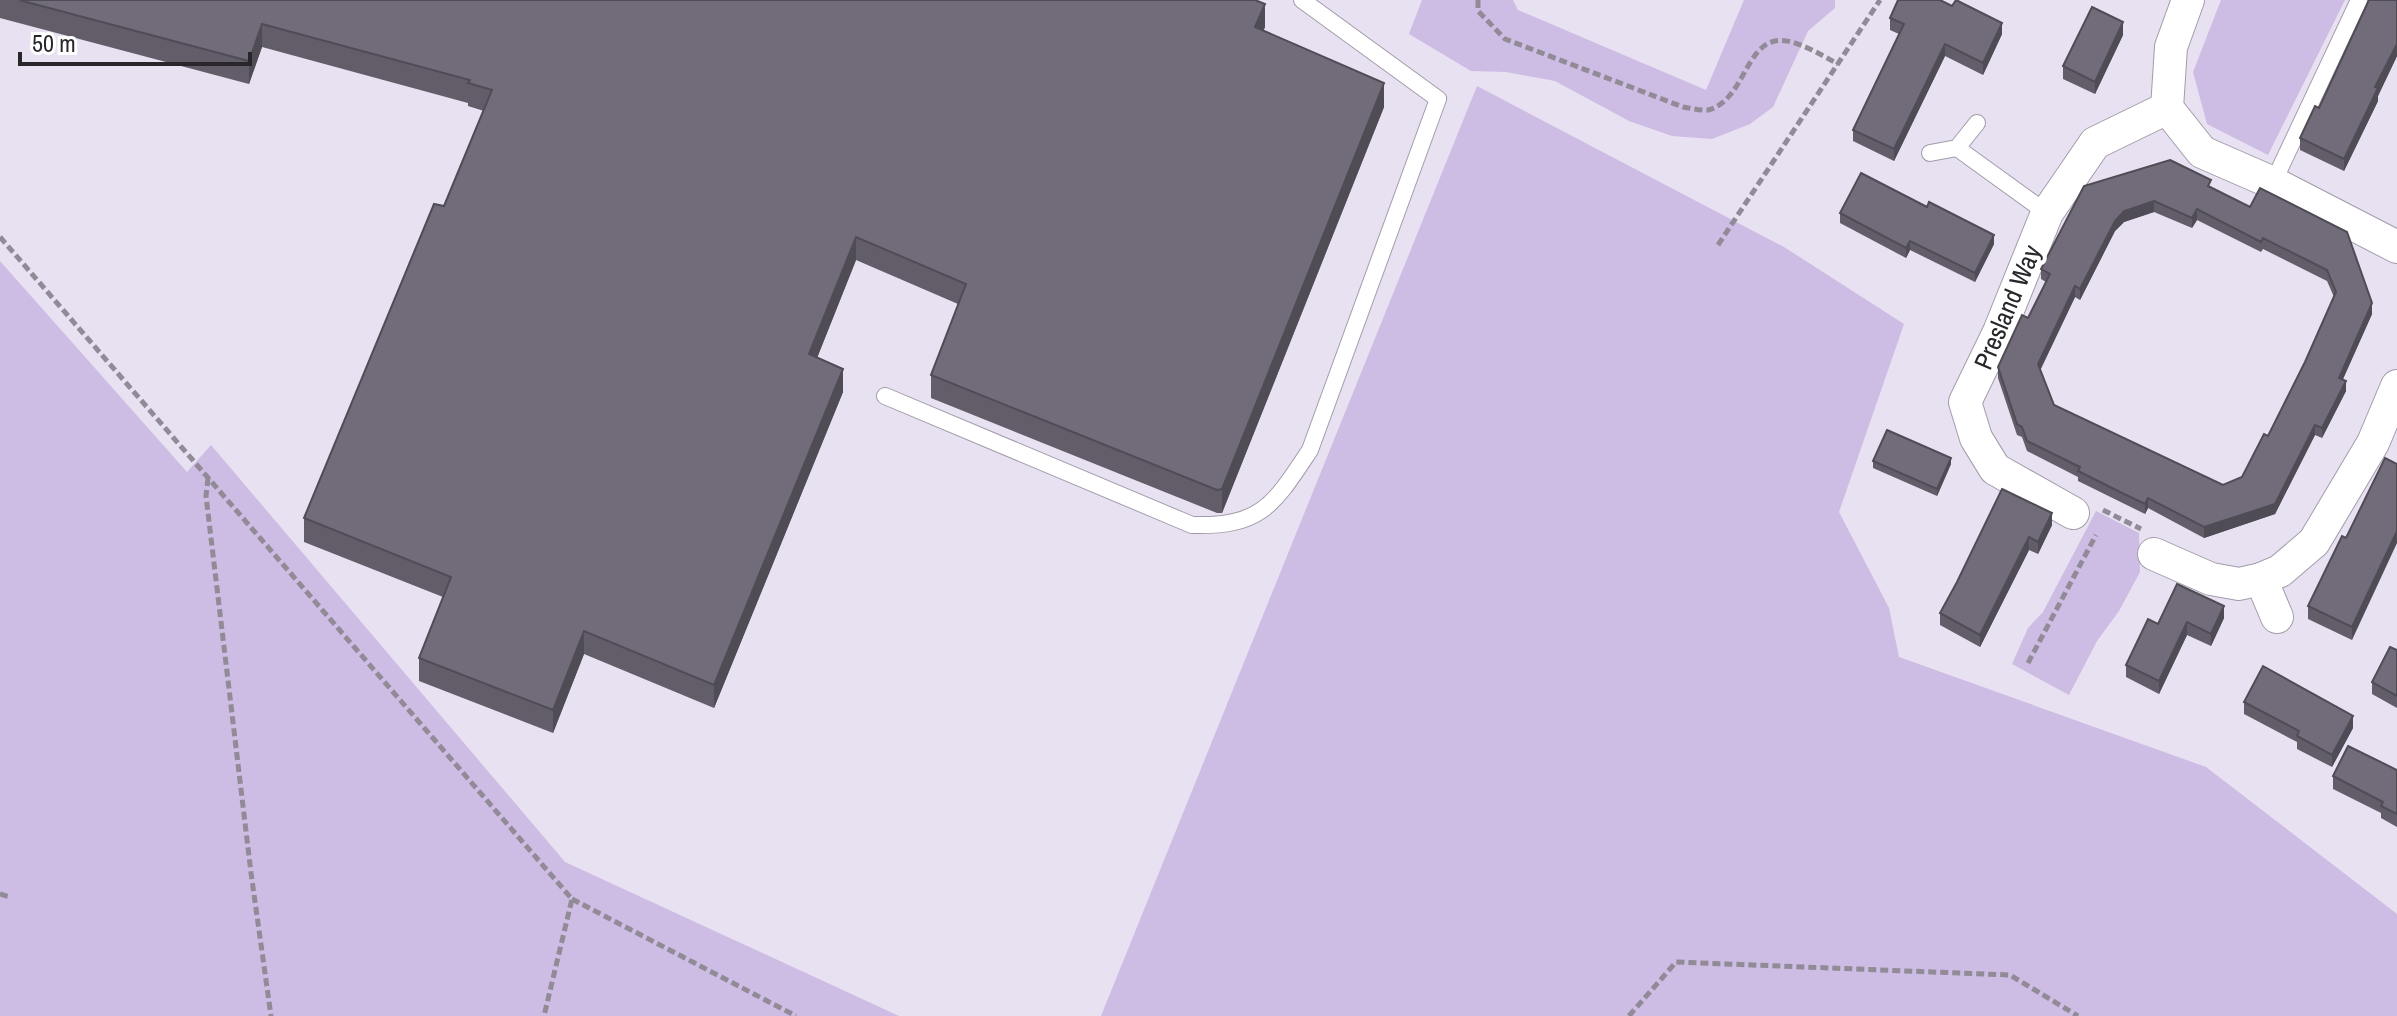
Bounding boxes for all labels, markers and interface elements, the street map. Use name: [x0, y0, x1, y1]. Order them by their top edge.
scale bar: [20, 16, 250, 66]
text: 50 m: [32, 27, 76, 59]
street label: Presland Way: [1965, 239, 2049, 375]

